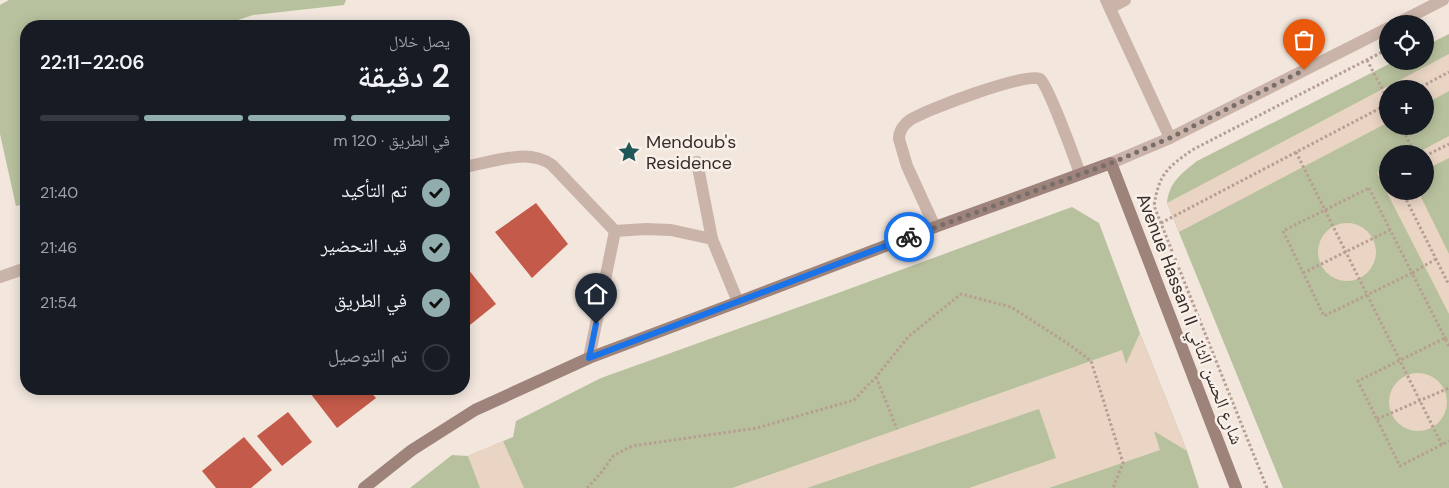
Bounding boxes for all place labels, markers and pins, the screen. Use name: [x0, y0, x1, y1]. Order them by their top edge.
pin: [1283, 19, 1325, 70]
place label: Mendoub's Residence: [646, 130, 736, 175]
place icon: Mendoub's Residence: [616, 139, 642, 165]
pin: [575, 273, 617, 324]

